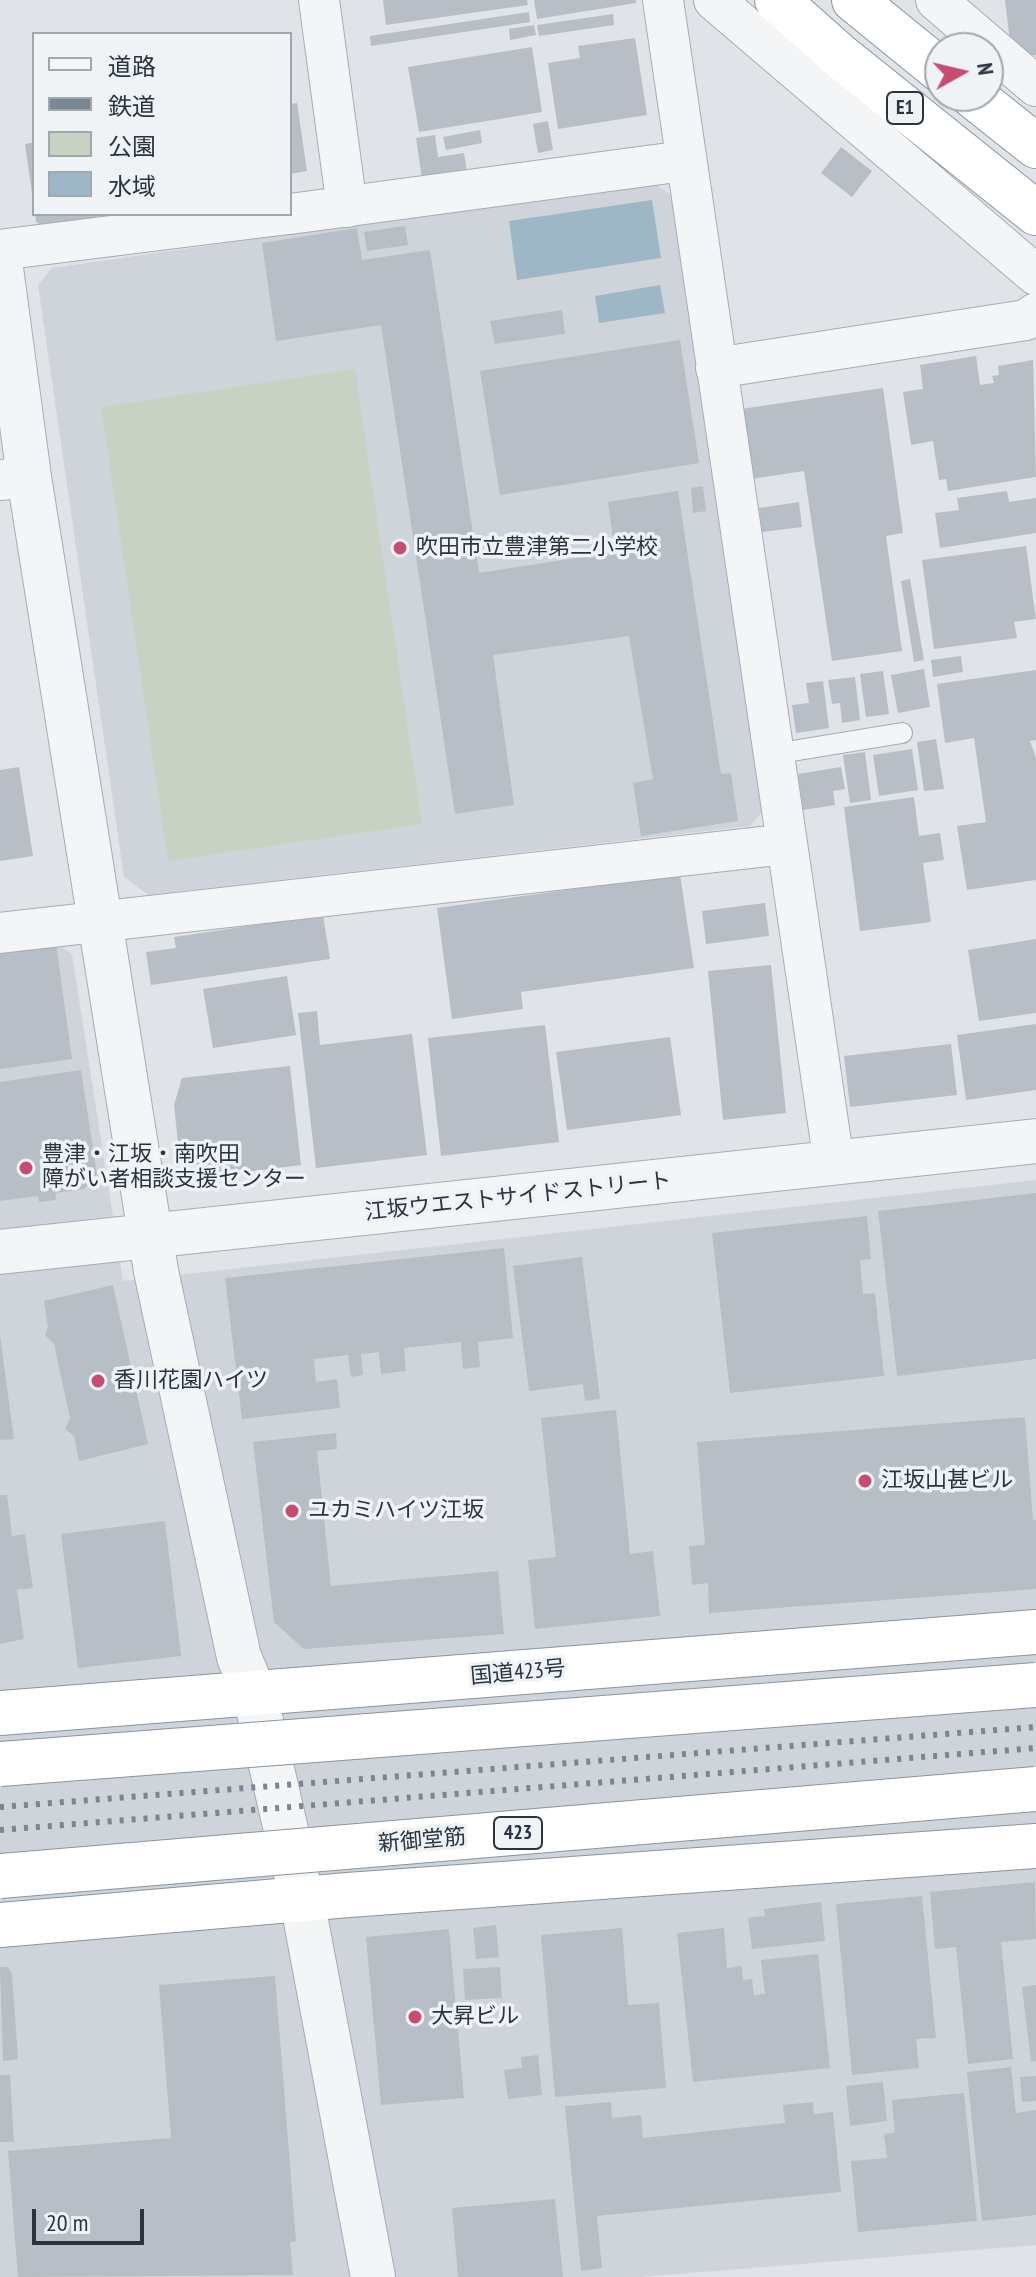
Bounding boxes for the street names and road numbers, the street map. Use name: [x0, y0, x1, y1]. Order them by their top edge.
road number: E1: [887, 92, 923, 124]
street label: 江坂ウエストサイドストリート: [363, 1168, 673, 1226]
street label: 国道423号: [469, 1656, 567, 1690]
road number: 423: [494, 1817, 542, 1849]
street label: 新御堂筋: [377, 1824, 467, 1858]

